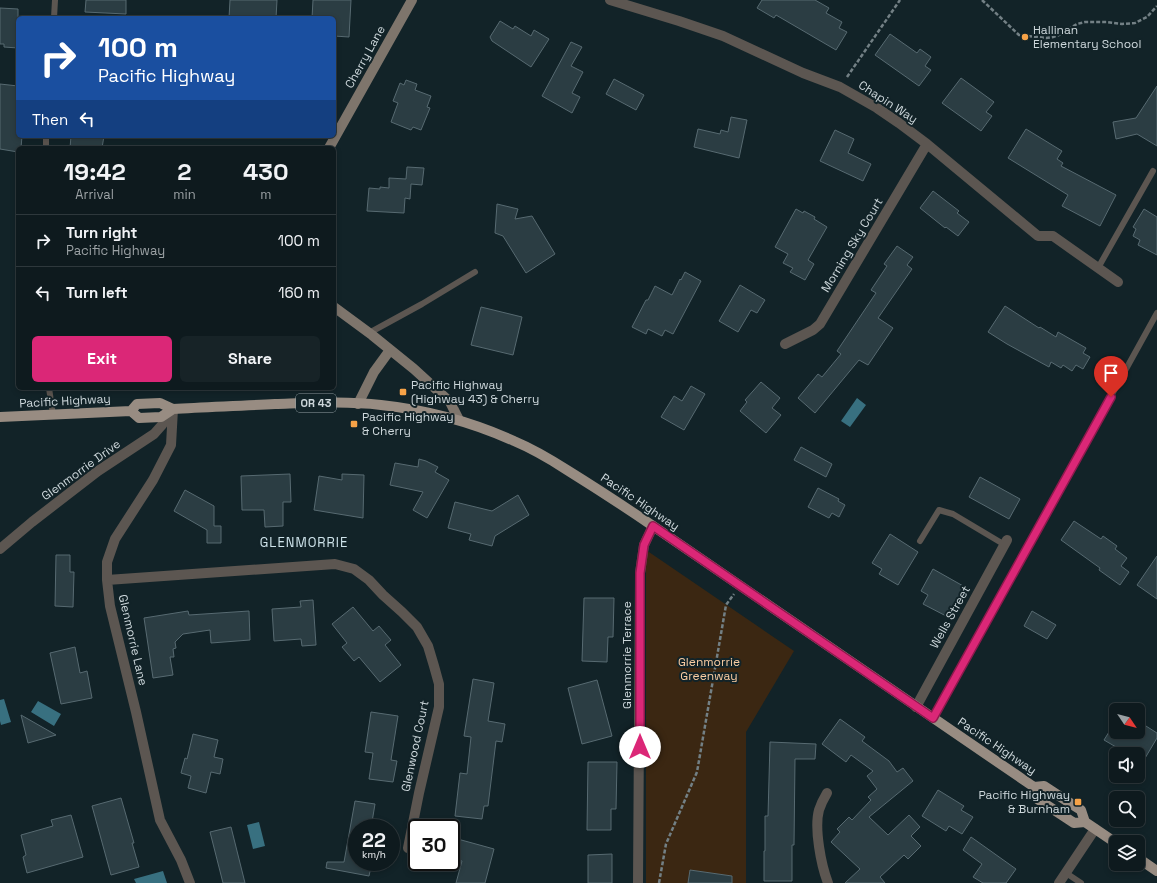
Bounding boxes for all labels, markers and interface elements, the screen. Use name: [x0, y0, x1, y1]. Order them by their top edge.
place label: Hallinan Elementary School: [1033, 22, 1141, 52]
street label: Cherry Lane: [341, 23, 389, 91]
text: 100 m: [98, 29, 178, 65]
icon: right: [32, 32, 84, 84]
marker: Hallinan Elementary School: [1020, 32, 1030, 42]
text: Pacific Highway: [98, 64, 235, 87]
street label: Chapin Way: [855, 77, 921, 127]
icon: left: [76, 108, 98, 130]
text: Then: [32, 110, 68, 129]
text: 19:42: [63, 156, 126, 187]
text: 2: [177, 156, 192, 187]
text: 430: [243, 156, 289, 187]
text: Arrival: [75, 186, 114, 203]
text: min: [173, 186, 196, 203]
text: m: [260, 186, 271, 203]
street label: Morning Sky Court: [817, 195, 887, 295]
text: Turn right: [66, 223, 137, 242]
icon: right: [32, 230, 54, 252]
text: 100 m: [278, 231, 320, 250]
text: Pacific Highway: [66, 242, 165, 259]
icon: left: [32, 282, 54, 304]
text: Turn left: [66, 283, 128, 302]
text: 160 m: [278, 283, 320, 302]
button: Exit: [32, 336, 172, 382]
button: Share: [180, 336, 320, 382]
pin: [1094, 356, 1128, 397]
icon: arrive: [1100, 362, 1122, 384]
place label: Pacific Highway (Highway 43) & Cherry: [411, 377, 539, 407]
marker: Pacific Highway (Highway 43) & Cherry: [398, 387, 408, 397]
street label: Pacific Highway: [19, 391, 111, 411]
road number: OR 43: [296, 394, 336, 412]
place label: Pacific Highway & Cherry: [362, 409, 454, 439]
marker: Pacific Highway & Cherry: [349, 419, 359, 429]
street label: Glenmorrie Drive: [38, 436, 124, 504]
street label: Pacific Highway: [598, 470, 682, 534]
district label: GLENMORRIE: [260, 534, 348, 551]
street label: Wells Street: [926, 583, 974, 651]
street label: Glenmorrie Lane: [115, 593, 151, 687]
street label: Glenmorrie Terrace: [619, 601, 635, 709]
park label: Glenmorrie Greenway: [678, 654, 740, 684]
street label: Glenwood Court: [398, 699, 432, 793]
north arrow: [1109, 703, 1145, 739]
map controls: [1109, 703, 1145, 871]
street label: Pacific Highway: [955, 714, 1039, 778]
position arrow: [619, 726, 661, 768]
button: sound: [1109, 747, 1145, 783]
place label: Pacific Highway & Burnham: [978, 787, 1070, 817]
button: search: [1109, 791, 1145, 827]
marker: Pacific Highway & Burnham: [1073, 797, 1083, 807]
speed limit sign: 30: [408, 819, 460, 871]
text: 22: [362, 827, 386, 853]
button: layers: [1109, 835, 1145, 871]
text: km/h: [362, 848, 386, 861]

